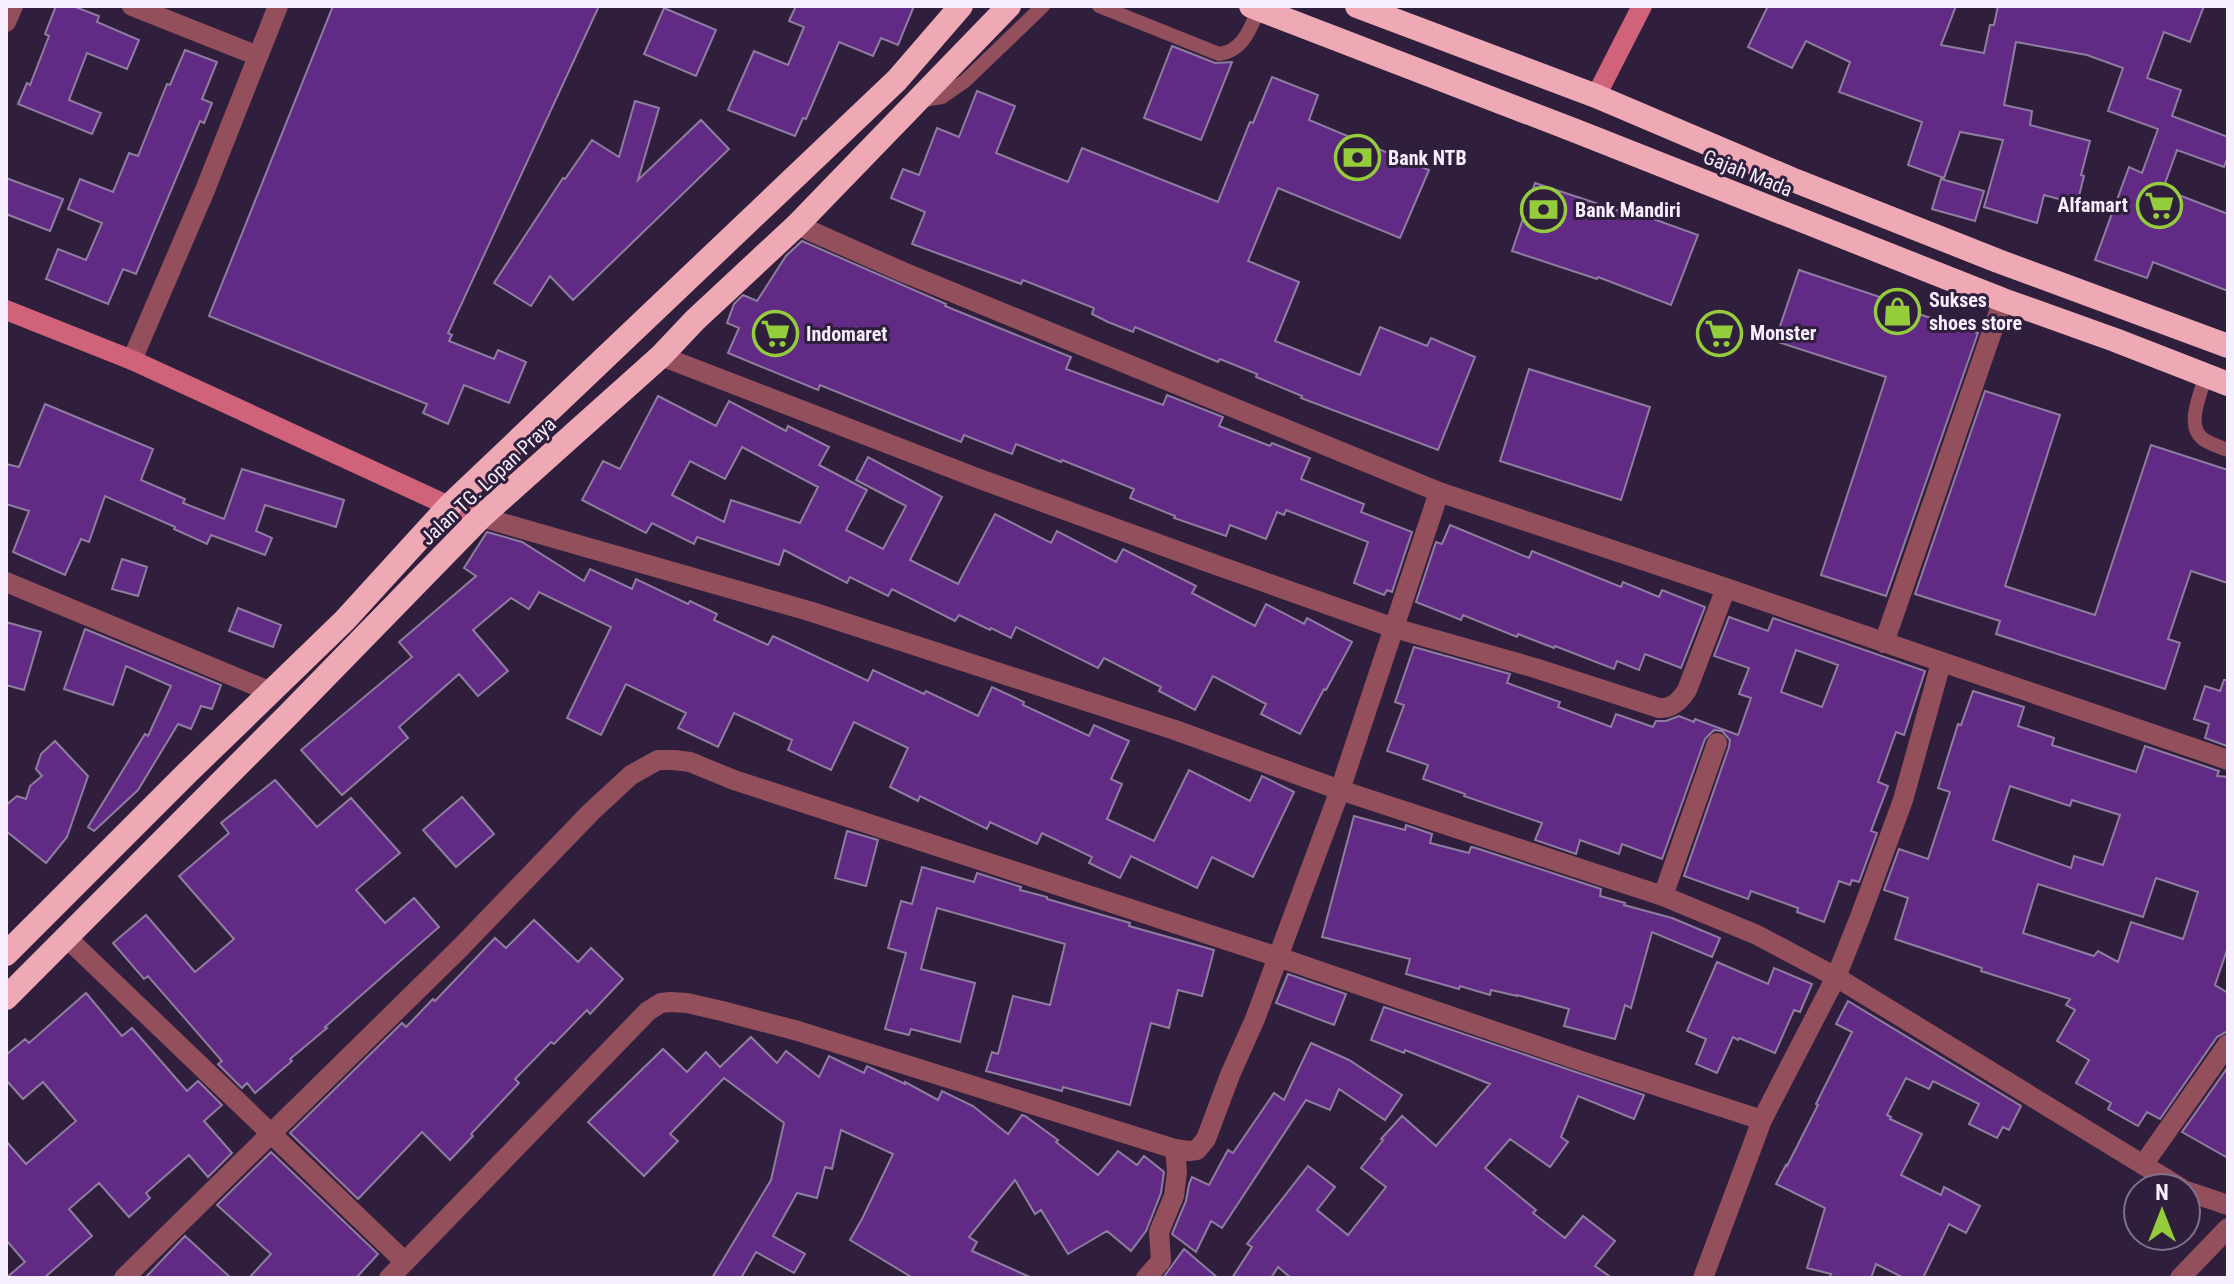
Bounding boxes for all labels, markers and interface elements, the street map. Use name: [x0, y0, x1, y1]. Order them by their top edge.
bank icon: Bank NTB: [1333, 134, 1381, 182]
street label: Gajah Mada: [1700, 144, 1796, 202]
place label: Bank NTB: [1388, 146, 1467, 170]
supermarket icon: Alfamart: [2135, 181, 2183, 229]
bank icon: Bank Mandiri: [1520, 186, 1568, 234]
place label: Alfamart: [2058, 193, 2128, 217]
place label: Bank Mandiri: [1575, 198, 1681, 222]
shop icon: Sukses shoes store: [1874, 287, 1922, 335]
place label: Sukses shoes store: [1929, 288, 2022, 335]
supermarket icon: Monster: [1695, 309, 1743, 357]
supermarket icon: Indomaret: [751, 310, 799, 358]
place label: Monster: [1750, 321, 1817, 345]
place label: Indomaret: [806, 322, 888, 346]
street label: Jalan TG. Lopan Praya: [415, 412, 561, 550]
north arrow: [2122, 1172, 2202, 1252]
text: N: [2155, 1180, 2169, 1205]

